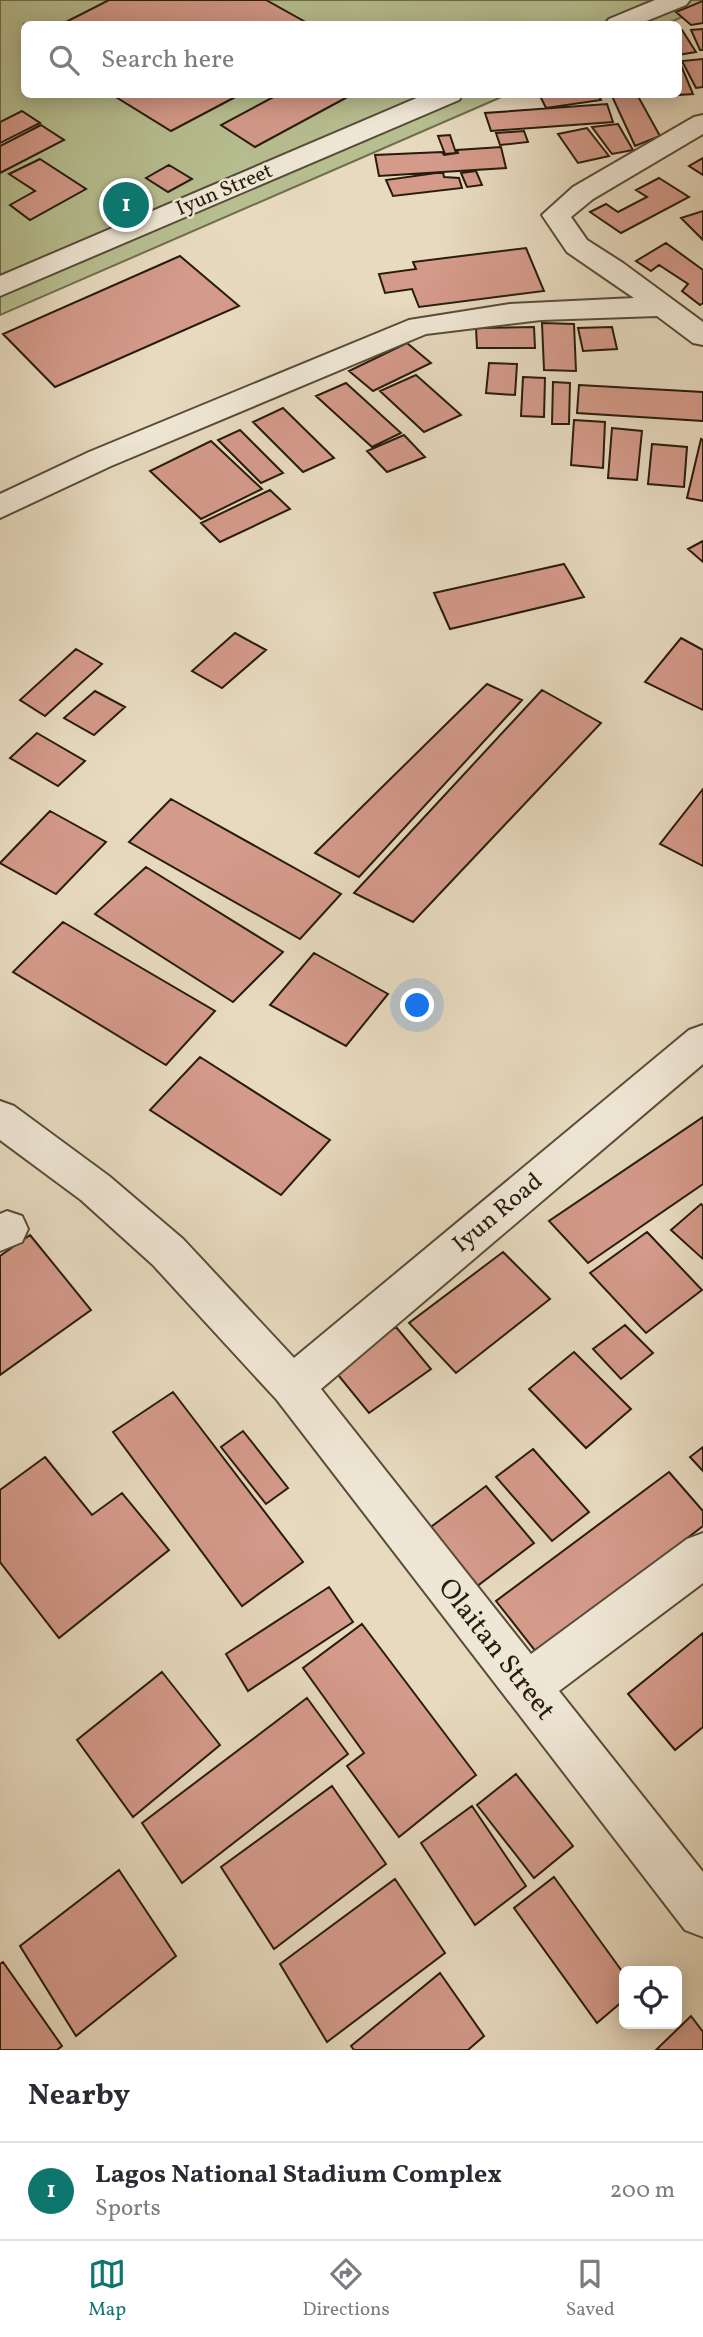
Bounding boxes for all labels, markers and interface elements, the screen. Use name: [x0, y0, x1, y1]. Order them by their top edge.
search box: [21, 21, 682, 98]
icon: search: [45, 41, 83, 79]
text: Search here: [101, 42, 234, 78]
street label: Iyun Street: [172, 157, 277, 224]
pin: 1: [103, 179, 149, 231]
your location: [400, 988, 434, 1022]
street label: Iyun Road: [446, 1166, 551, 1261]
street label: Olaitan Street: [428, 1570, 564, 1729]
map controls: [619, 1966, 682, 2029]
button: locate: [619, 1966, 682, 2029]
text: Nearby: [28, 2075, 130, 2117]
text: Lagos National Stadium Complex: [95, 2157, 502, 2193]
text: 1: [46, 2175, 56, 2207]
text: 200 m: [610, 2175, 675, 2207]
text: Sports: [95, 2193, 161, 2225]
tab: Map: [88, 2255, 126, 2323]
tab: Directions: [303, 2255, 390, 2323]
tab: Saved: [566, 2255, 615, 2323]

